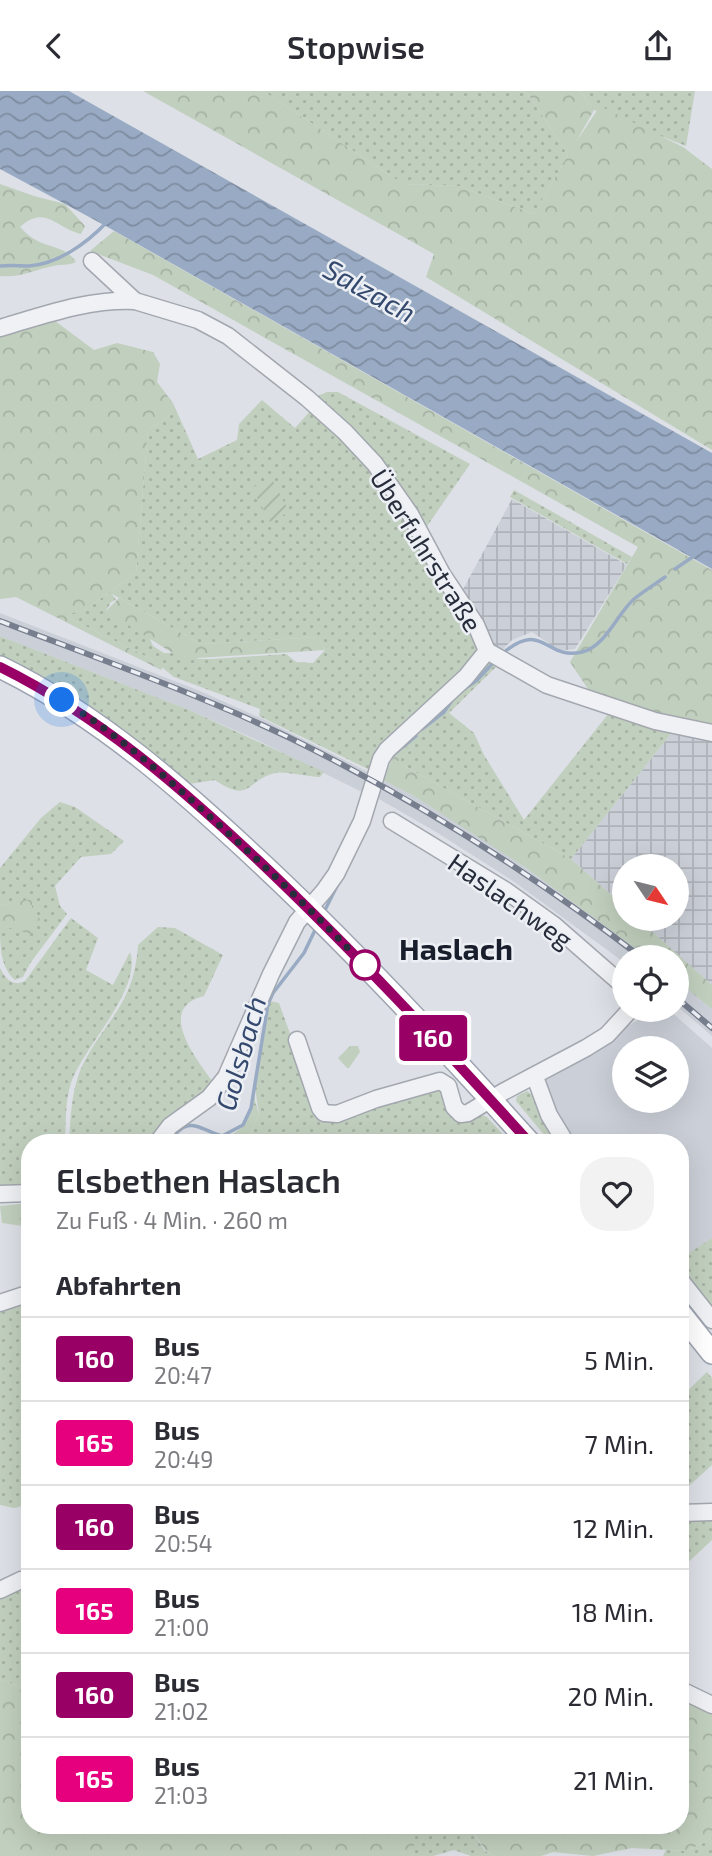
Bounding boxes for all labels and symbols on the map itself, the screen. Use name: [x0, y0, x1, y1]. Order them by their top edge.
water label: Salzach: [318, 251, 422, 329]
street label: Überfuhrstraße: [365, 463, 489, 637]
your location: [44, 682, 79, 717]
street label: Haslachweg: [443, 846, 579, 954]
north arrow: [612, 854, 690, 931]
district label: Haslach: [399, 930, 513, 966]
unlabelled marker: [350, 950, 380, 980]
water label: Golsbach: [207, 992, 273, 1114]
line badge: 160: [393, 1015, 473, 1061]

